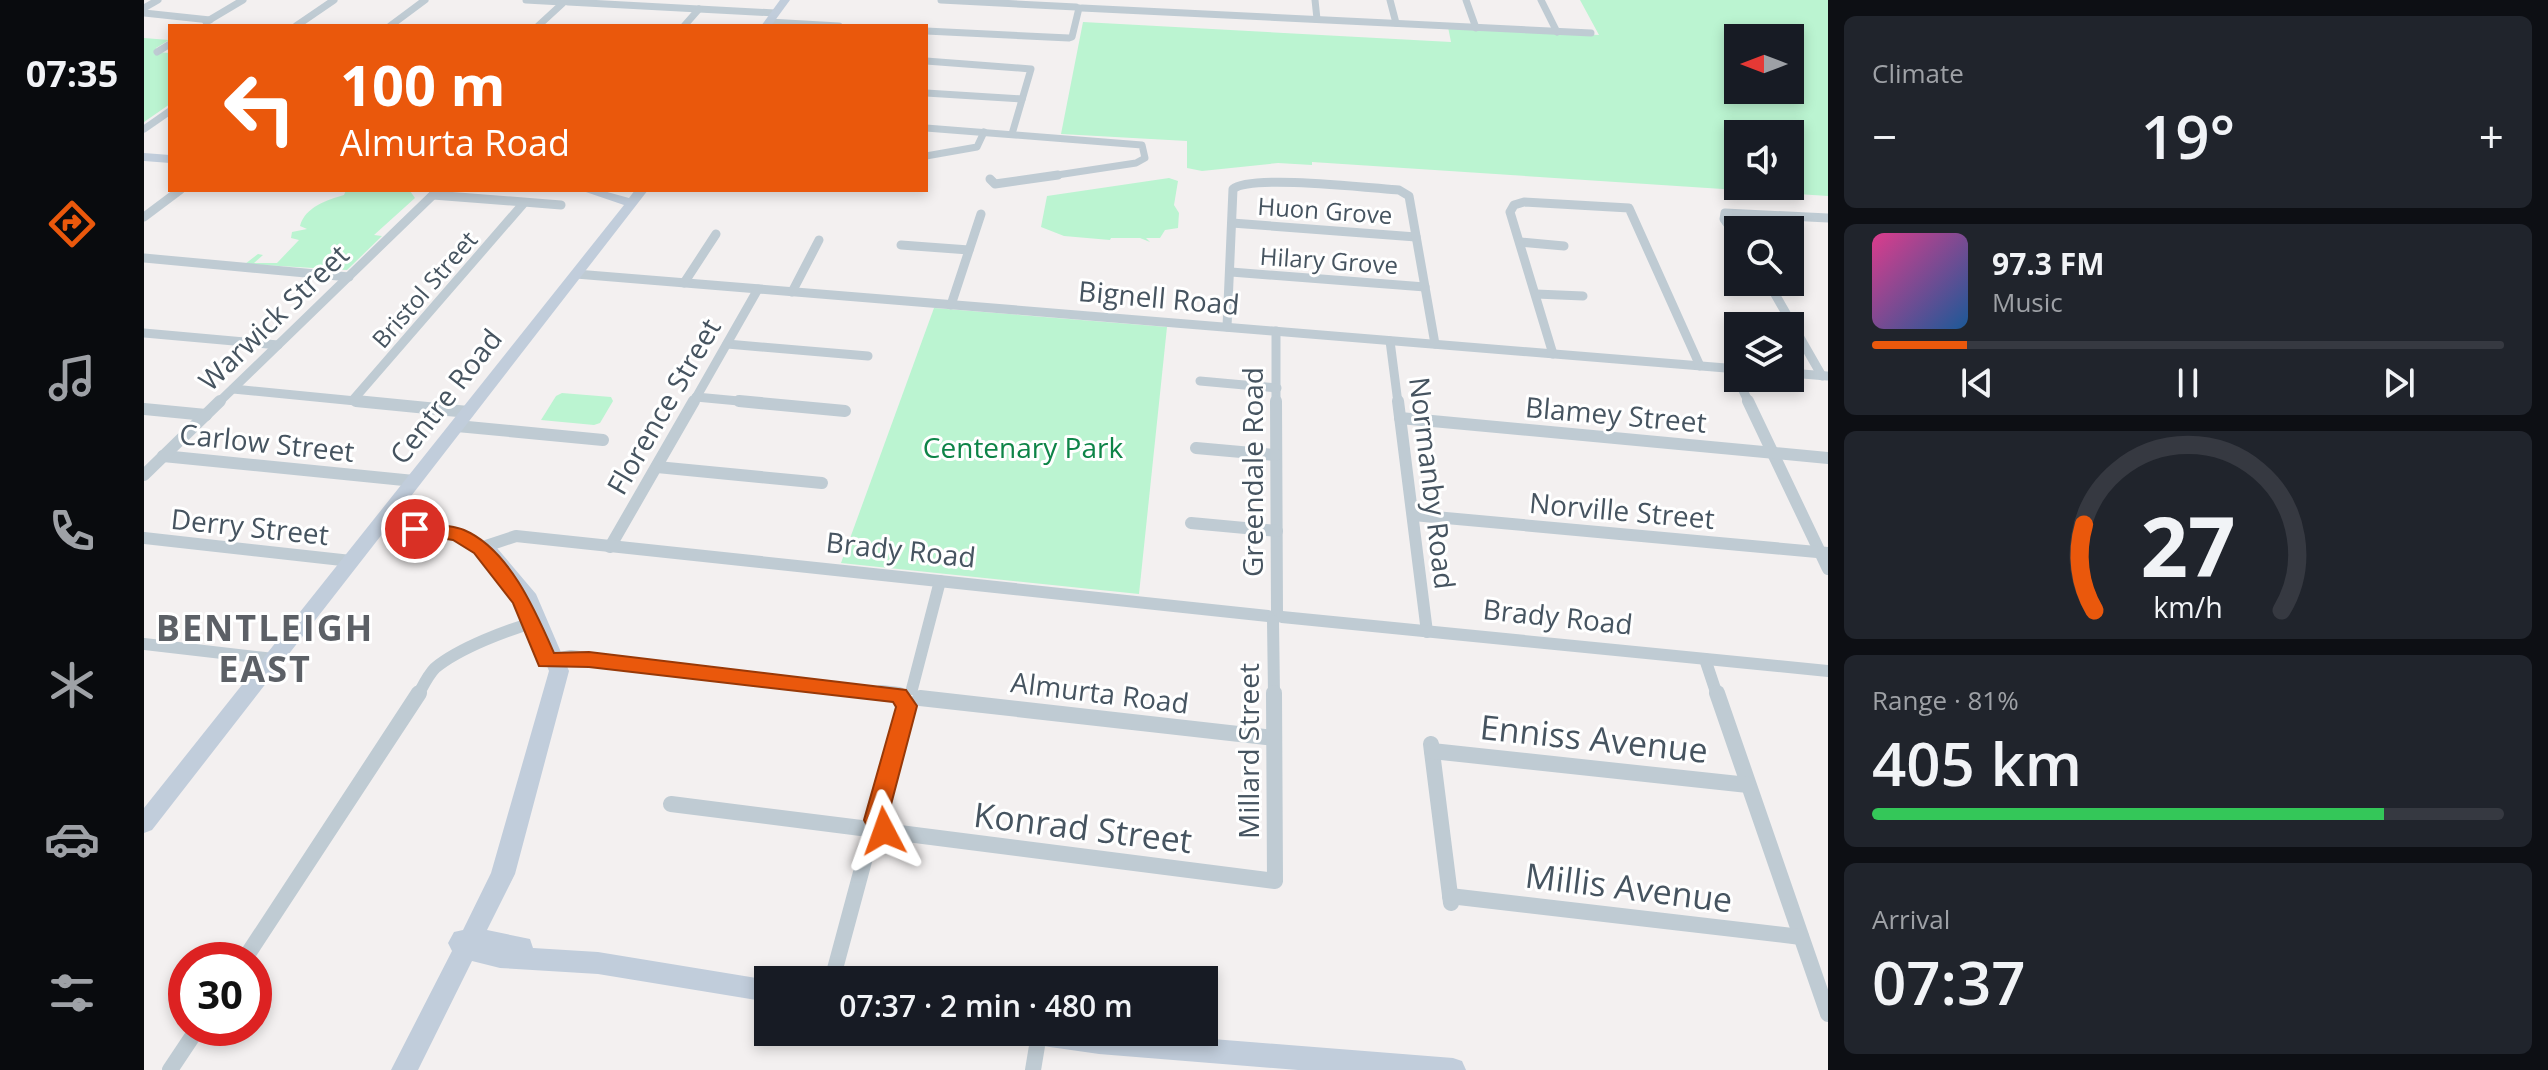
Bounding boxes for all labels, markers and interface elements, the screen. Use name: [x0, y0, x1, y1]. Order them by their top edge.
north arrow: [1724, 24, 1804, 104]
map controls: [1724, 24, 1804, 392]
text: 100 m: [340, 46, 506, 122]
text: 07:35: [26, 49, 118, 98]
text: Climate: [1872, 55, 1964, 91]
icon: left: [208, 56, 312, 160]
text: 19°: [2141, 95, 2235, 177]
text: −: [1872, 106, 1897, 166]
text: +: [2479, 106, 2504, 166]
text: Almurta Road: [340, 118, 570, 167]
button: sound: [1724, 120, 1804, 200]
street label: Huon Grove: [1257, 189, 1393, 231]
icon: directions: [44, 196, 100, 252]
button: search: [1724, 216, 1804, 296]
street label: Bristol Street: [364, 223, 484, 355]
street label: Warwick Street: [190, 236, 356, 398]
street label: Hilary Grove: [1259, 239, 1399, 281]
text: 97.3 FM: [1992, 243, 2105, 284]
street label: Bignell Road: [1077, 271, 1241, 323]
text: Music: [1992, 284, 2063, 320]
street label: Florence Street: [597, 311, 729, 501]
button: layers: [1724, 312, 1804, 392]
street label: Centre Road: [380, 321, 510, 471]
icon: music: [44, 350, 100, 406]
icon: previous: [1955, 361, 1999, 405]
icon: pause: [2166, 361, 2210, 405]
icon: next: [2377, 361, 2421, 405]
street label: Greendale Road: [1233, 367, 1271, 577]
street label: Normanby Road: [1401, 375, 1465, 591]
street label: Blamey Street: [1524, 387, 1708, 441]
street label: Carlow Street: [178, 414, 356, 470]
park label: Centenary Park: [923, 428, 1123, 466]
street label: Norville Street: [1528, 483, 1716, 537]
text: 27: [2140, 488, 2236, 601]
pin: [381, 495, 449, 563]
street label: Derry Street: [169, 499, 331, 553]
icon: phone: [44, 503, 100, 559]
icon: arrive: [393, 507, 437, 551]
street label: Brady Road: [824, 522, 978, 576]
text: km/h: [2153, 587, 2223, 626]
street label: Brady Road: [1481, 589, 1635, 643]
district label: BENTLEIGH EAST: [156, 603, 374, 693]
icon: climate: [44, 657, 100, 713]
street label: Almurta Road: [1009, 662, 1191, 722]
street label: Millard Street: [1229, 663, 1267, 839]
text: Range · 81%: [1872, 682, 2019, 718]
street label: Enniss Avenue: [1478, 703, 1710, 773]
text: 405 km: [1872, 722, 2082, 804]
position arrow: [842, 789, 926, 873]
street label: Konrad Street: [971, 791, 1195, 863]
icon: car: [44, 811, 100, 867]
street label: Millis Avenue: [1523, 851, 1735, 923]
text: Arrival: [1872, 901, 1950, 937]
text: 07:37: [1872, 941, 2026, 1023]
speed limit sign: 30: [168, 942, 272, 1046]
icon: filters: [44, 965, 100, 1021]
text: 07:37 · 2 min · 480 m: [839, 985, 1133, 1026]

